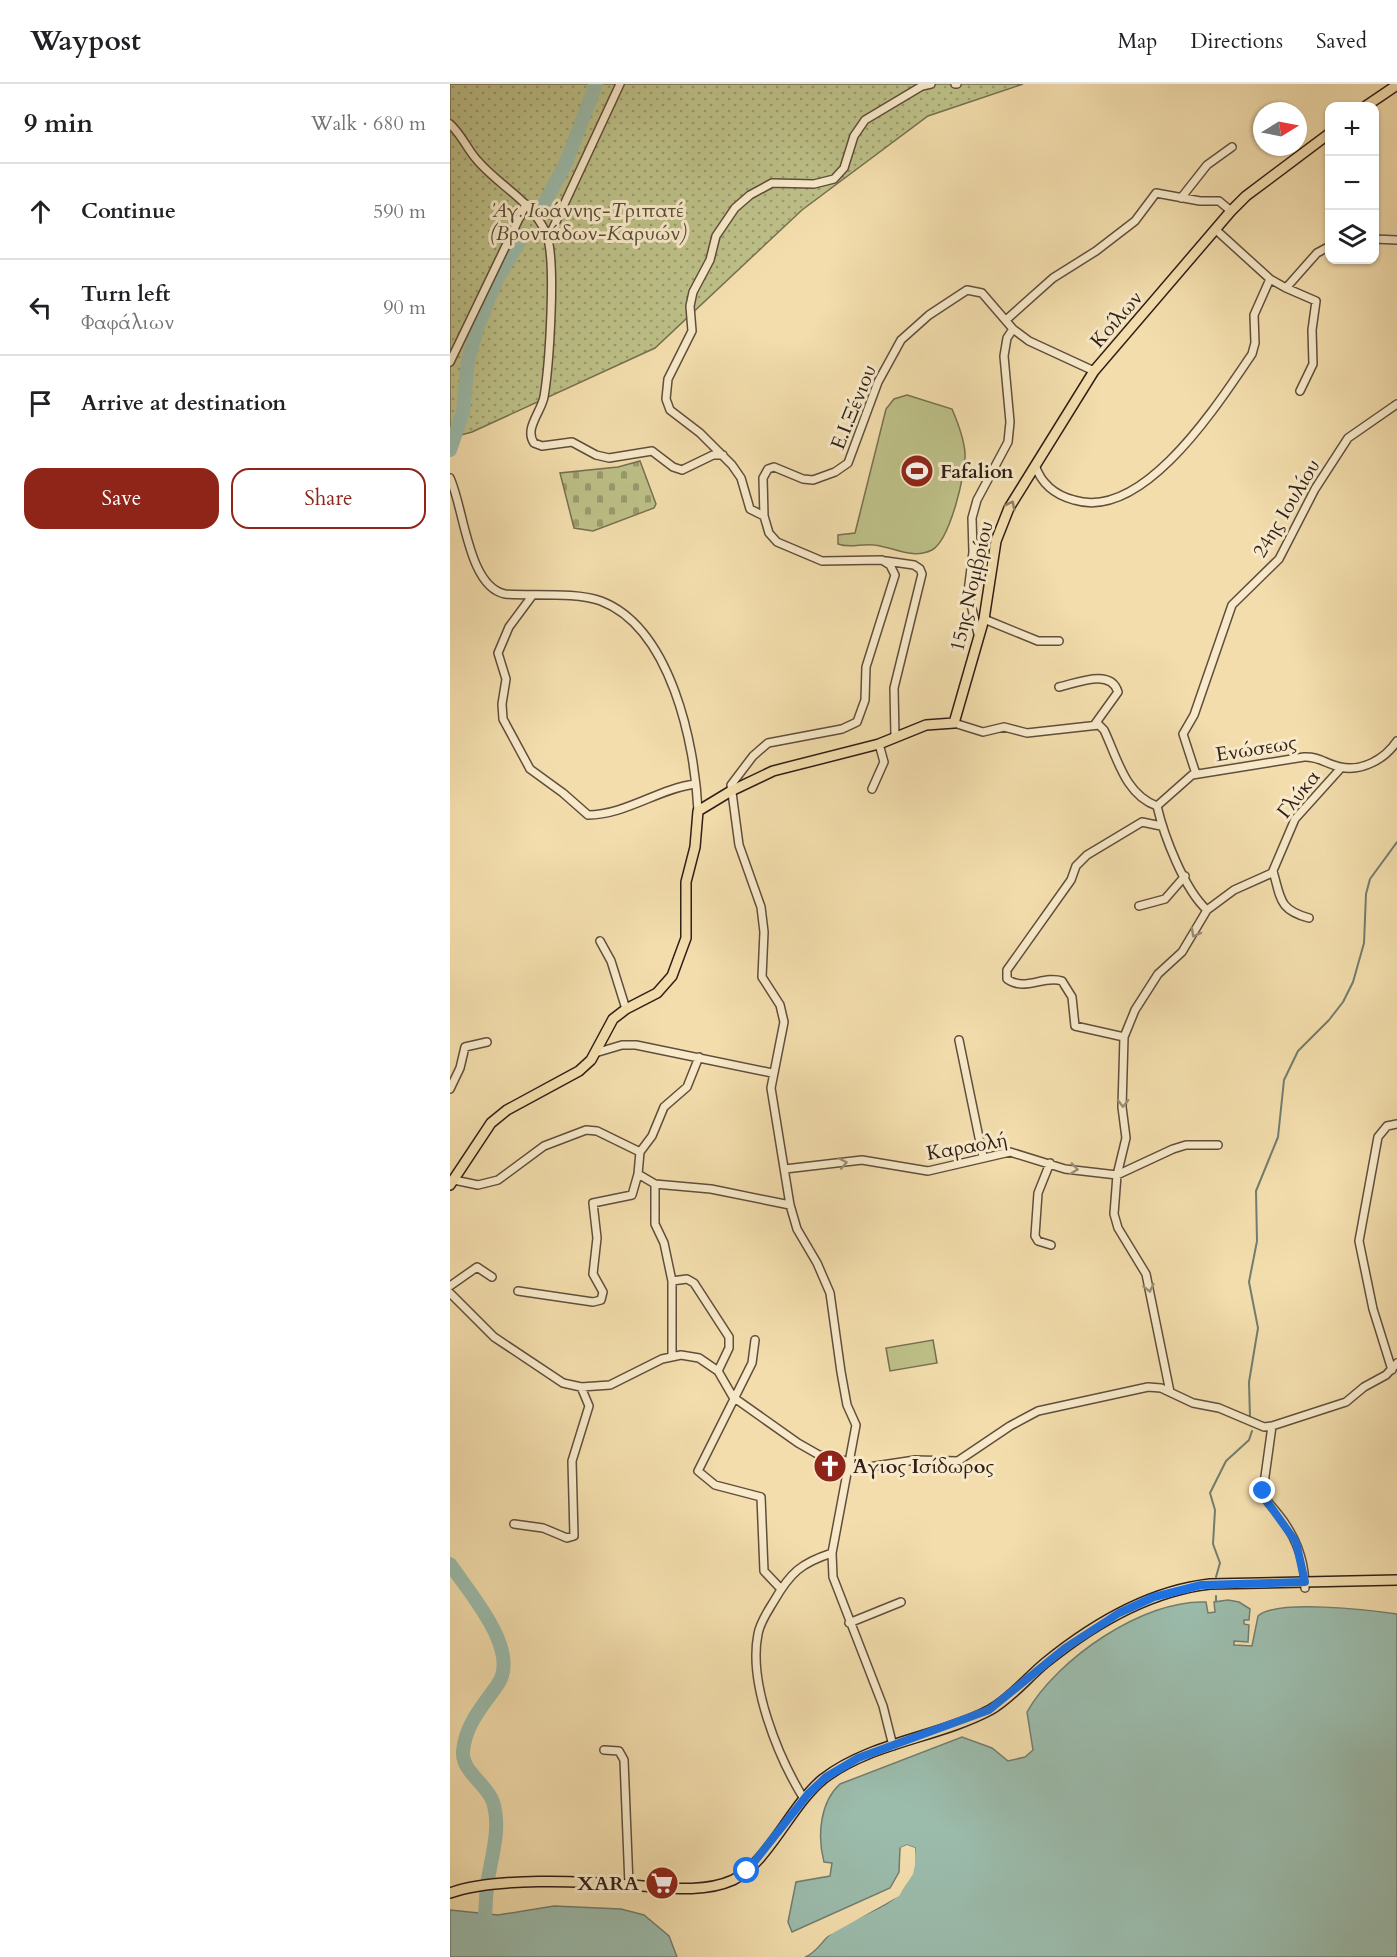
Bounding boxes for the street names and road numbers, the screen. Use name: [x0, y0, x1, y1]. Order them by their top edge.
street label: Κοίλων: [1084, 285, 1149, 354]
street label: Ε.Ι.Ξένιου: [824, 361, 883, 454]
street label: 24ης Ιουλίου: [1246, 454, 1326, 563]
street label: 15ης Νομβρίου: [943, 518, 1000, 654]
street label: Ενώσεως: [1214, 729, 1299, 768]
street label: Γλύκα: [1271, 764, 1326, 824]
street label: Καραολή: [924, 1126, 1010, 1167]

